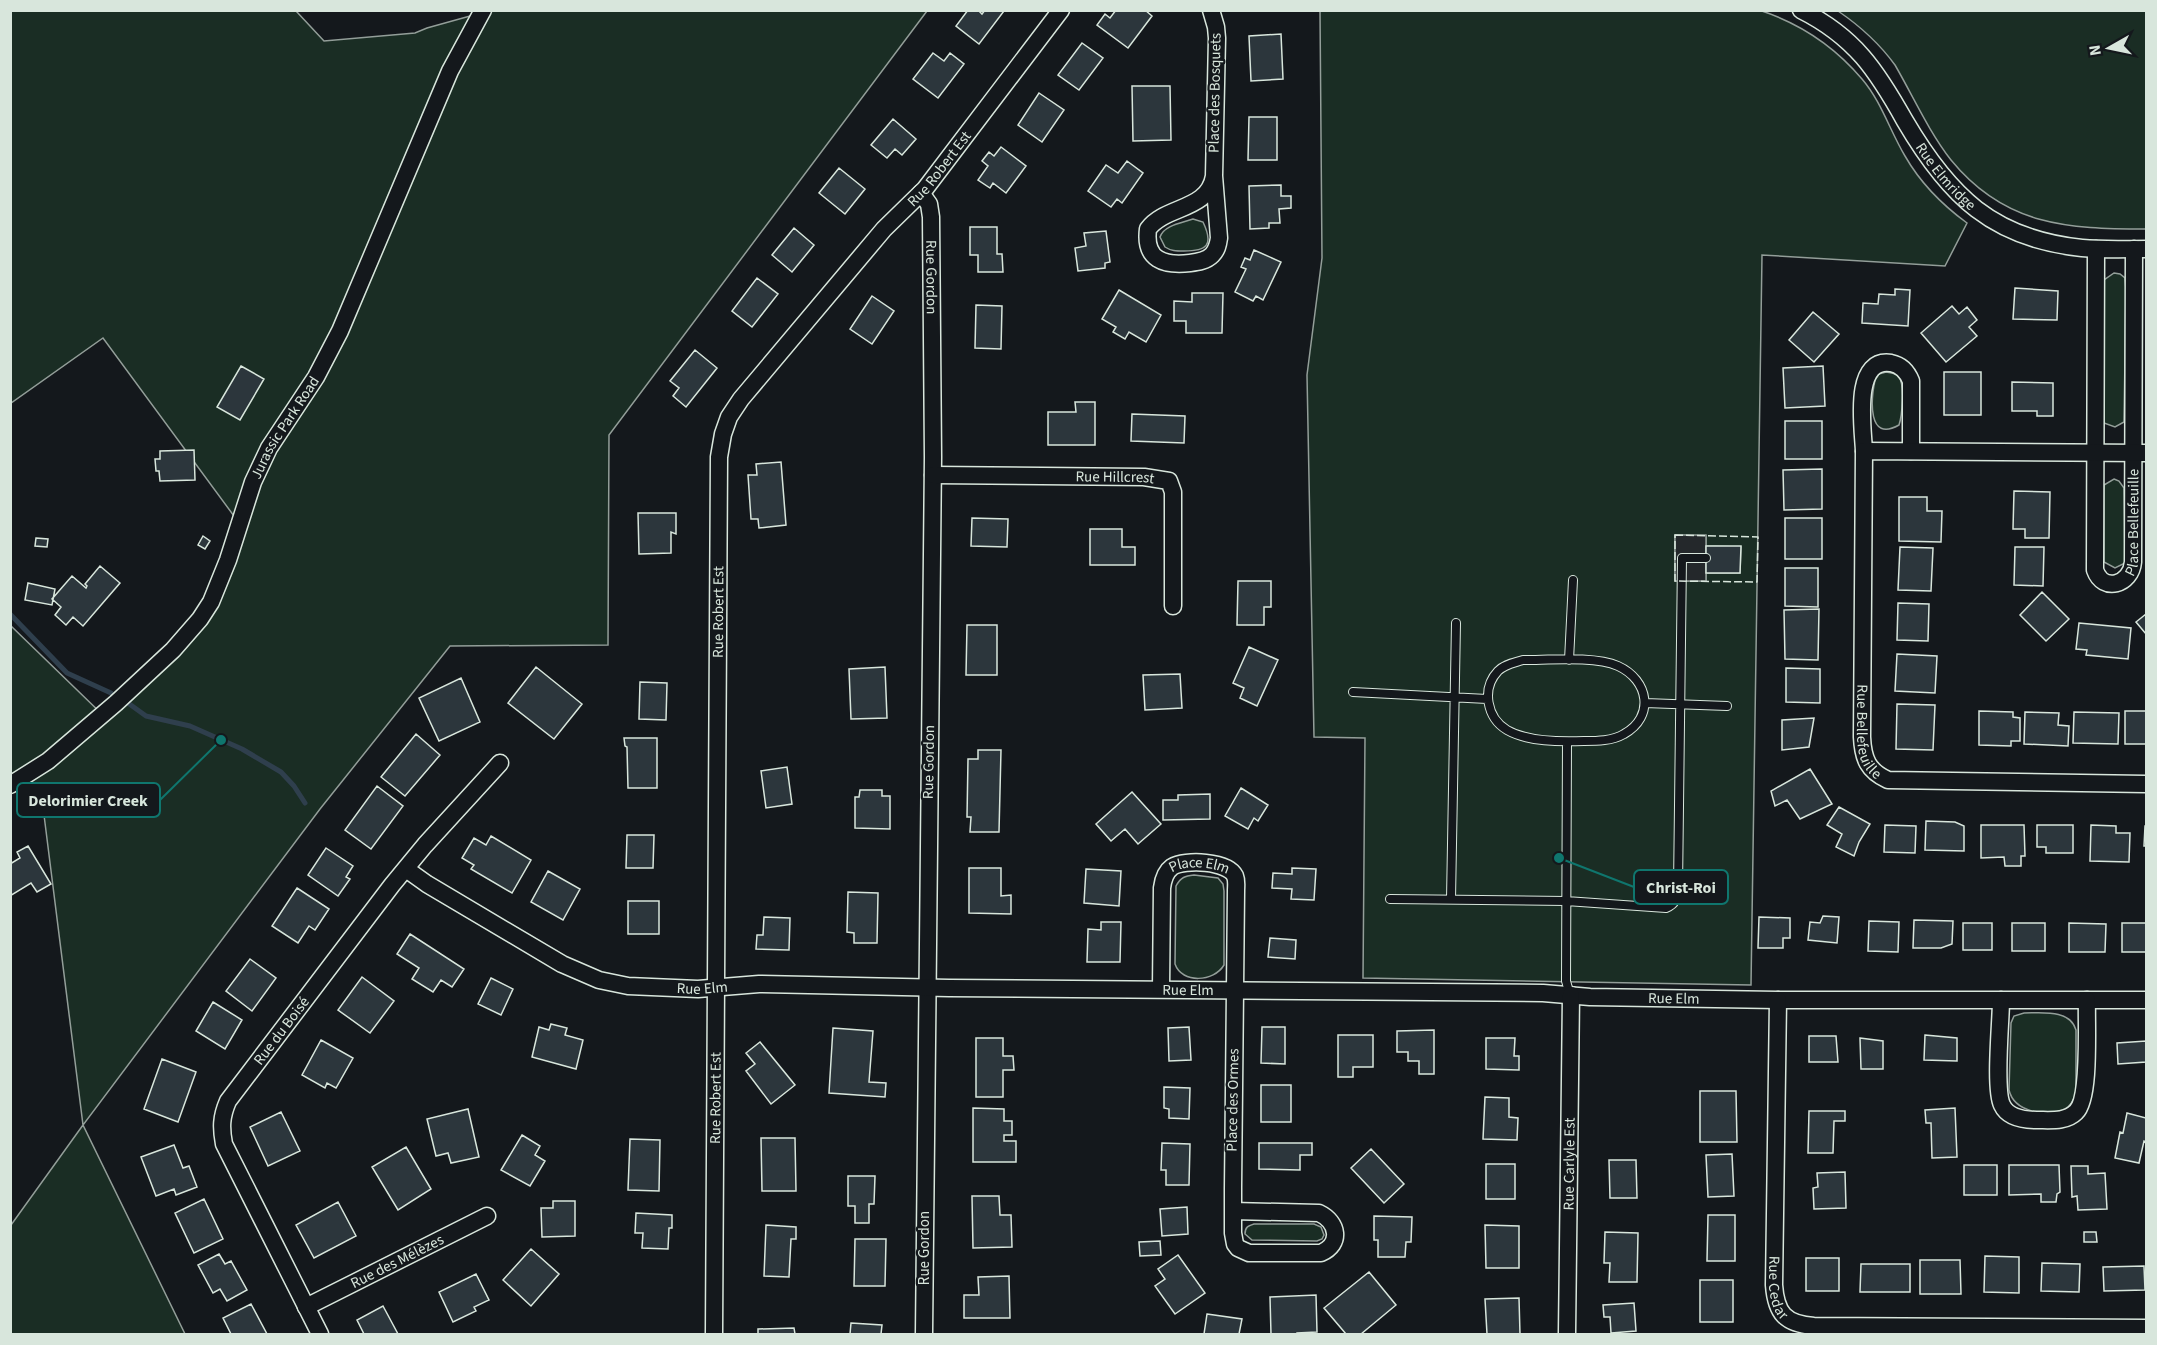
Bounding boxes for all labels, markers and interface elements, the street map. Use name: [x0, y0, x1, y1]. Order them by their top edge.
north arrow: [2079, 18, 2139, 78]
street label: Place des Bosquets: [1203, 33, 1227, 153]
text: N: [2083, 43, 2107, 57]
street label: Rue Robert Est: [902, 127, 976, 211]
street label: Rue Elmridge: [1911, 138, 1981, 215]
street label: Rue Gordon: [921, 240, 942, 315]
street label: Jurassic Park Road: [245, 372, 324, 482]
street label: Rue Hillcrest: [1076, 466, 1156, 489]
street label: Place Bellefeuille: [2119, 469, 2144, 580]
street label: Rue Robert Est: [707, 566, 729, 658]
street label: Rue Bellefeuille: [1851, 684, 1886, 784]
street label: Rue Gordon: [918, 725, 940, 799]
callout: Delorimier Creek: [17, 783, 160, 817]
text: Delorimier Creek: [28, 790, 148, 812]
street label: Place Elm: [1165, 852, 1233, 879]
callout: Christ-Roi: [1634, 870, 1728, 904]
text: Christ-Roi: [1646, 877, 1716, 899]
street label: Rue Elm: [676, 976, 729, 1000]
street label: Rue Elm: [1162, 979, 1214, 1001]
street label: Rue Elm: [1648, 987, 1700, 1009]
street label: Rue du Boisé: [248, 992, 314, 1069]
street label: Place des Ormes: [1222, 1048, 1244, 1152]
street label: Rue Robert Est: [705, 1052, 726, 1144]
street label: Rue Carlyle Est: [1558, 1118, 1580, 1210]
street label: Rue Gordon: [914, 1211, 935, 1285]
street label: Rue des Mélèzes: [347, 1229, 447, 1293]
street label: Rue Cedar: [1763, 1256, 1794, 1325]

